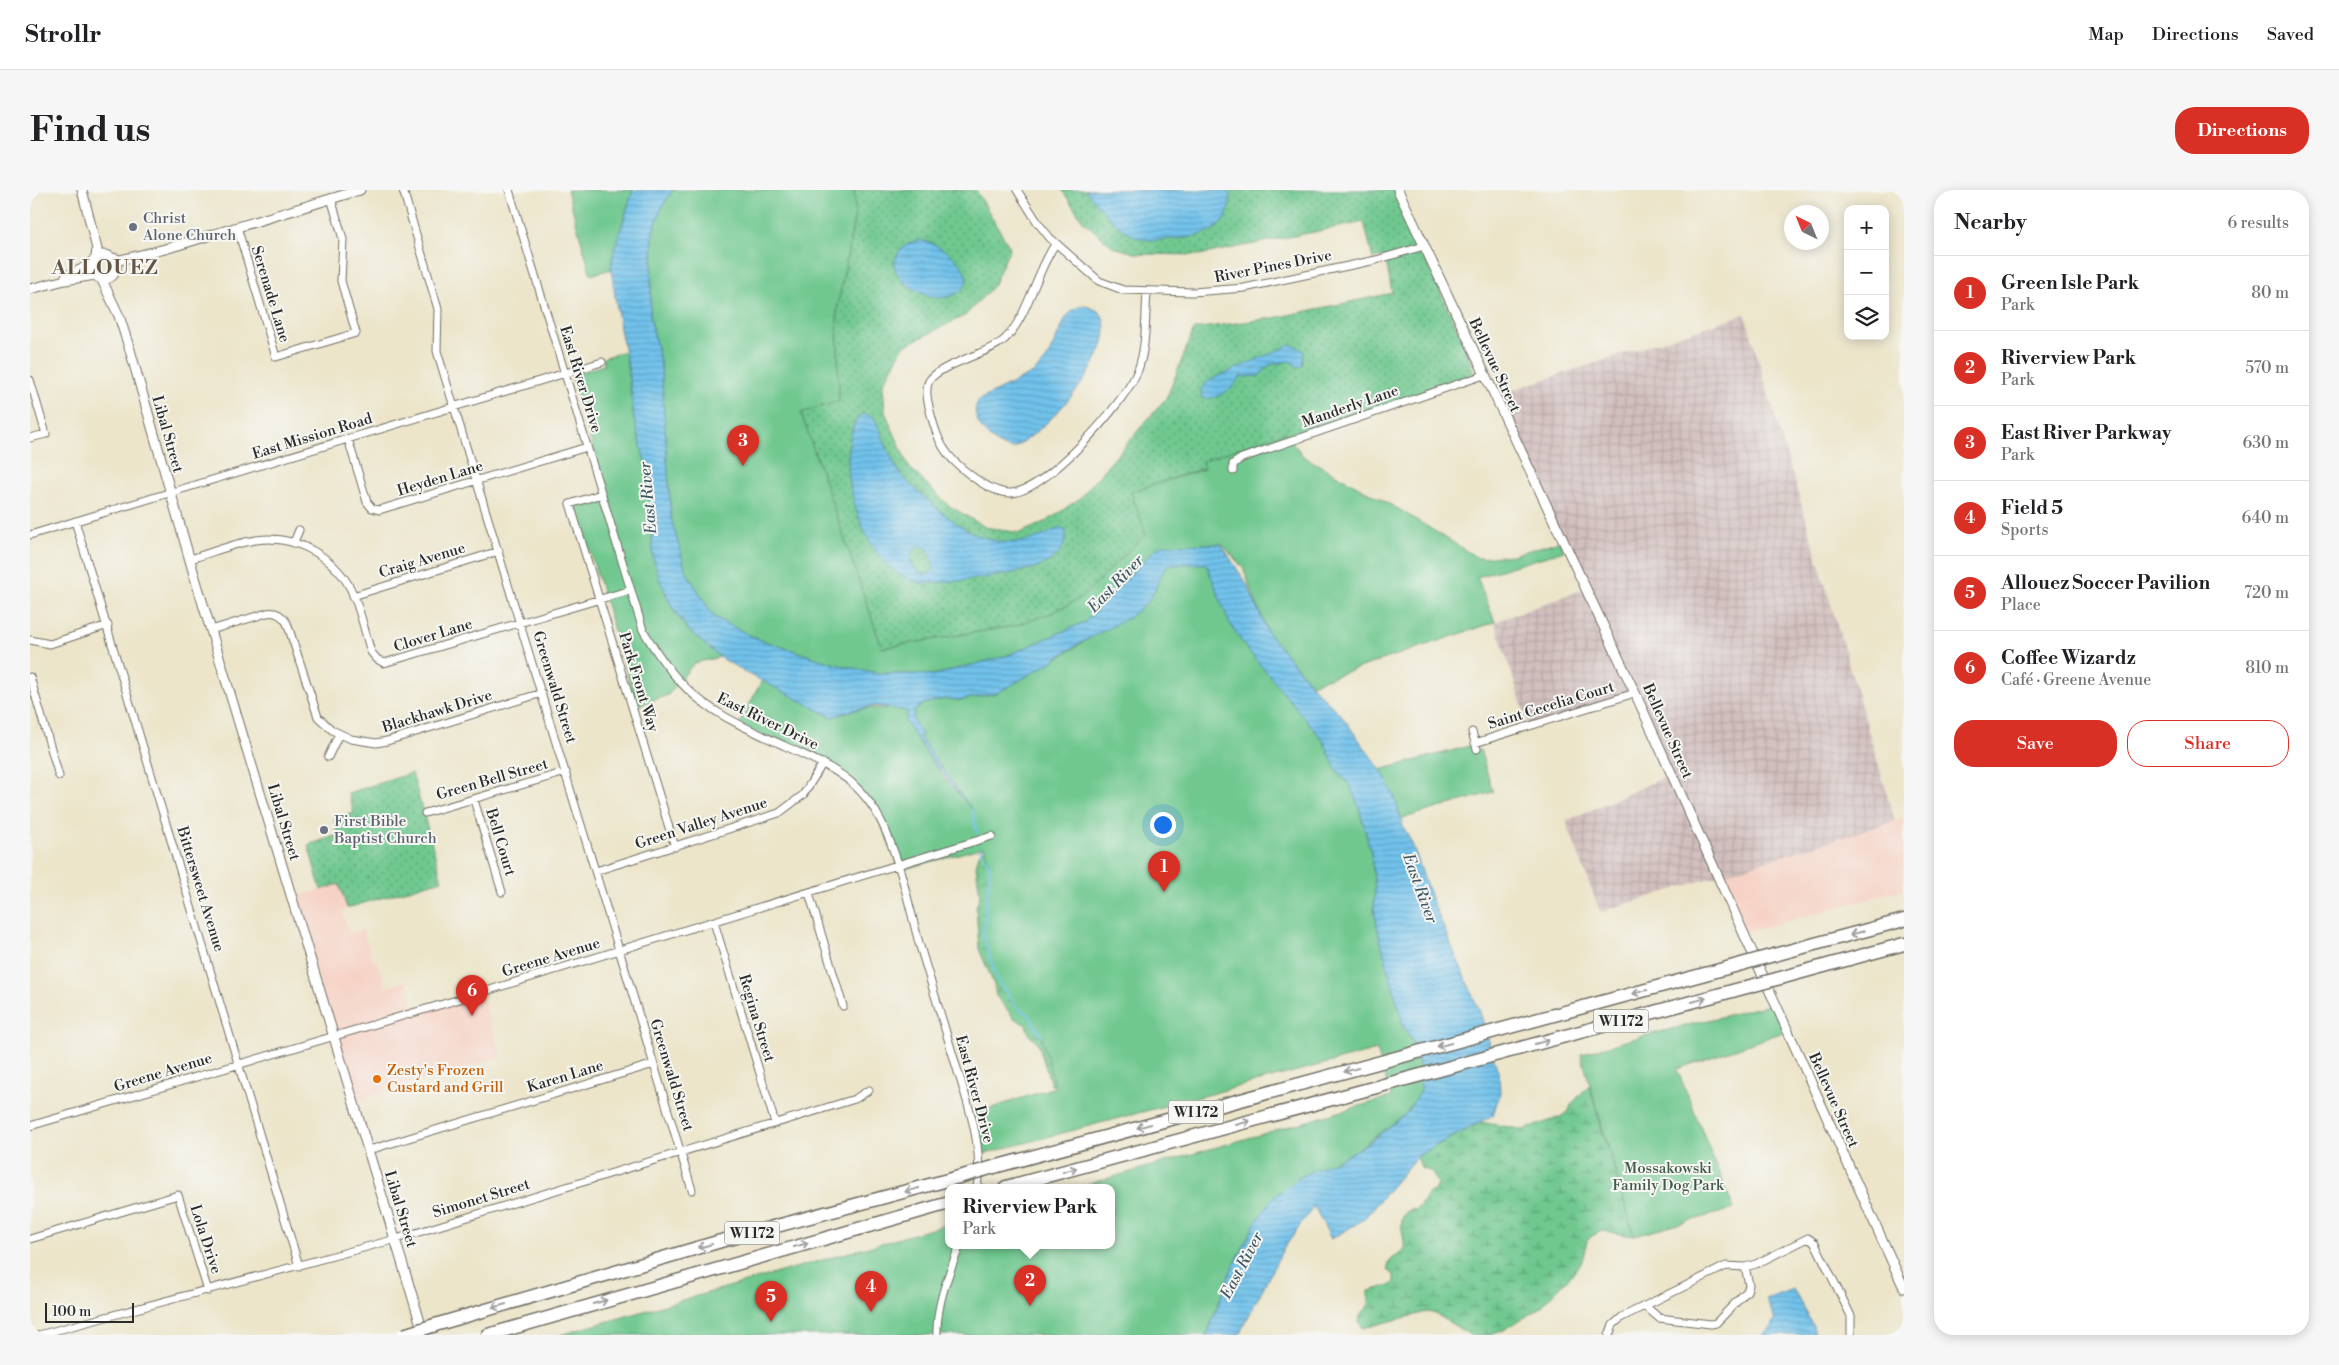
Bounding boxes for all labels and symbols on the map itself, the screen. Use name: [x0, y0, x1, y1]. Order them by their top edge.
north arrow: [1784, 205, 1829, 250]
place label: Christ Alone Church: [142, 209, 236, 245]
marker: Christ Alone Church: [127, 221, 139, 233]
street label: Serenade Lane: [247, 244, 294, 345]
street label: River Pines Drive: [1213, 246, 1333, 287]
district label: ALLOUEZ: [51, 256, 158, 281]
street label: Bellevue Street: [1464, 314, 1525, 416]
street label: East River Drive: [555, 323, 606, 435]
street label: Manderly Lane: [1299, 381, 1401, 432]
street label: Libal Street: [147, 393, 188, 476]
street label: East Mission Road: [250, 409, 375, 464]
pin: 3: [727, 425, 759, 466]
street label: Heyden Lane: [395, 456, 485, 501]
water label: East River: [635, 460, 661, 536]
street label: Craig Avenue: [377, 538, 468, 583]
water label: East River: [1083, 550, 1149, 617]
street label: Clover Lane: [391, 615, 475, 656]
street label: Greenwald Street: [528, 629, 581, 746]
street label: Park Front Way: [614, 630, 663, 735]
street label: Saint Cecelia Court: [1486, 677, 1617, 734]
street label: Bellevue Street: [1638, 680, 1697, 782]
street label: Blackhawk Drive: [379, 686, 494, 738]
street label: East River Drive: [714, 689, 822, 754]
street label: Green Bell Street: [434, 754, 551, 805]
street label: Libal Street: [263, 781, 304, 863]
street label: Green Valley Avenue: [633, 793, 770, 854]
street label: Bell Court: [481, 805, 520, 879]
place label: First Bible Baptist Church: [333, 812, 437, 848]
your location: [1150, 812, 1176, 838]
street label: Bittersweet Avenue: [172, 823, 229, 954]
marker: First Bible Baptist Church: [318, 824, 330, 836]
water label: East River: [1398, 850, 1442, 927]
pin: 1: [1148, 851, 1180, 892]
one-way arrow: [1849, 928, 1865, 938]
street label: Greene Avenue: [500, 934, 603, 981]
street label: Regina Street: [734, 972, 779, 1065]
pin: 6: [456, 975, 488, 1016]
one-way arrow: [1633, 987, 1649, 997]
one-way arrow: [1690, 994, 1706, 1004]
road number: WI 172: [1594, 1009, 1648, 1032]
street label: Greenwald Street: [645, 1017, 698, 1134]
street label: East River Drive: [951, 1033, 998, 1145]
one-way arrow: [1533, 1037, 1549, 1046]
one-way arrow: [1436, 1041, 1452, 1050]
street label: Greene Avenue: [112, 1049, 215, 1096]
street label: Bellevue Street: [1804, 1049, 1863, 1151]
street label: Karen Lane: [525, 1056, 606, 1097]
place label: Zesty's Frozen Custard and Grill: [387, 1061, 504, 1097]
one-way arrow: [1344, 1065, 1360, 1075]
marker: Zesty's Frozen Custard and Grill: [371, 1073, 383, 1085]
road number: WI 172: [1168, 1100, 1224, 1124]
one-way arrow: [1235, 1118, 1251, 1127]
one-way arrow: [1136, 1122, 1152, 1132]
park label: Mossakowski Family Dog Park: [1612, 1159, 1725, 1195]
one-way arrow: [1061, 1165, 1077, 1174]
street label: Libal Street: [380, 1168, 421, 1250]
street label: Simonet Street: [430, 1174, 533, 1222]
one-way arrow: [904, 1185, 920, 1195]
street label: Lola Drive: [185, 1202, 226, 1276]
road number: WI 172: [724, 1222, 780, 1244]
water label: East River: [1216, 1228, 1268, 1303]
one-way arrow: [792, 1239, 808, 1249]
one-way arrow: [697, 1242, 713, 1251]
pin: 2: [1014, 1265, 1046, 1306]
pin: 4: [855, 1271, 887, 1312]
pin: 5: [755, 1281, 787, 1322]
one-way arrow: [592, 1297, 608, 1307]
scale bar: [45, 1300, 134, 1323]
one-way arrow: [492, 1302, 508, 1312]

